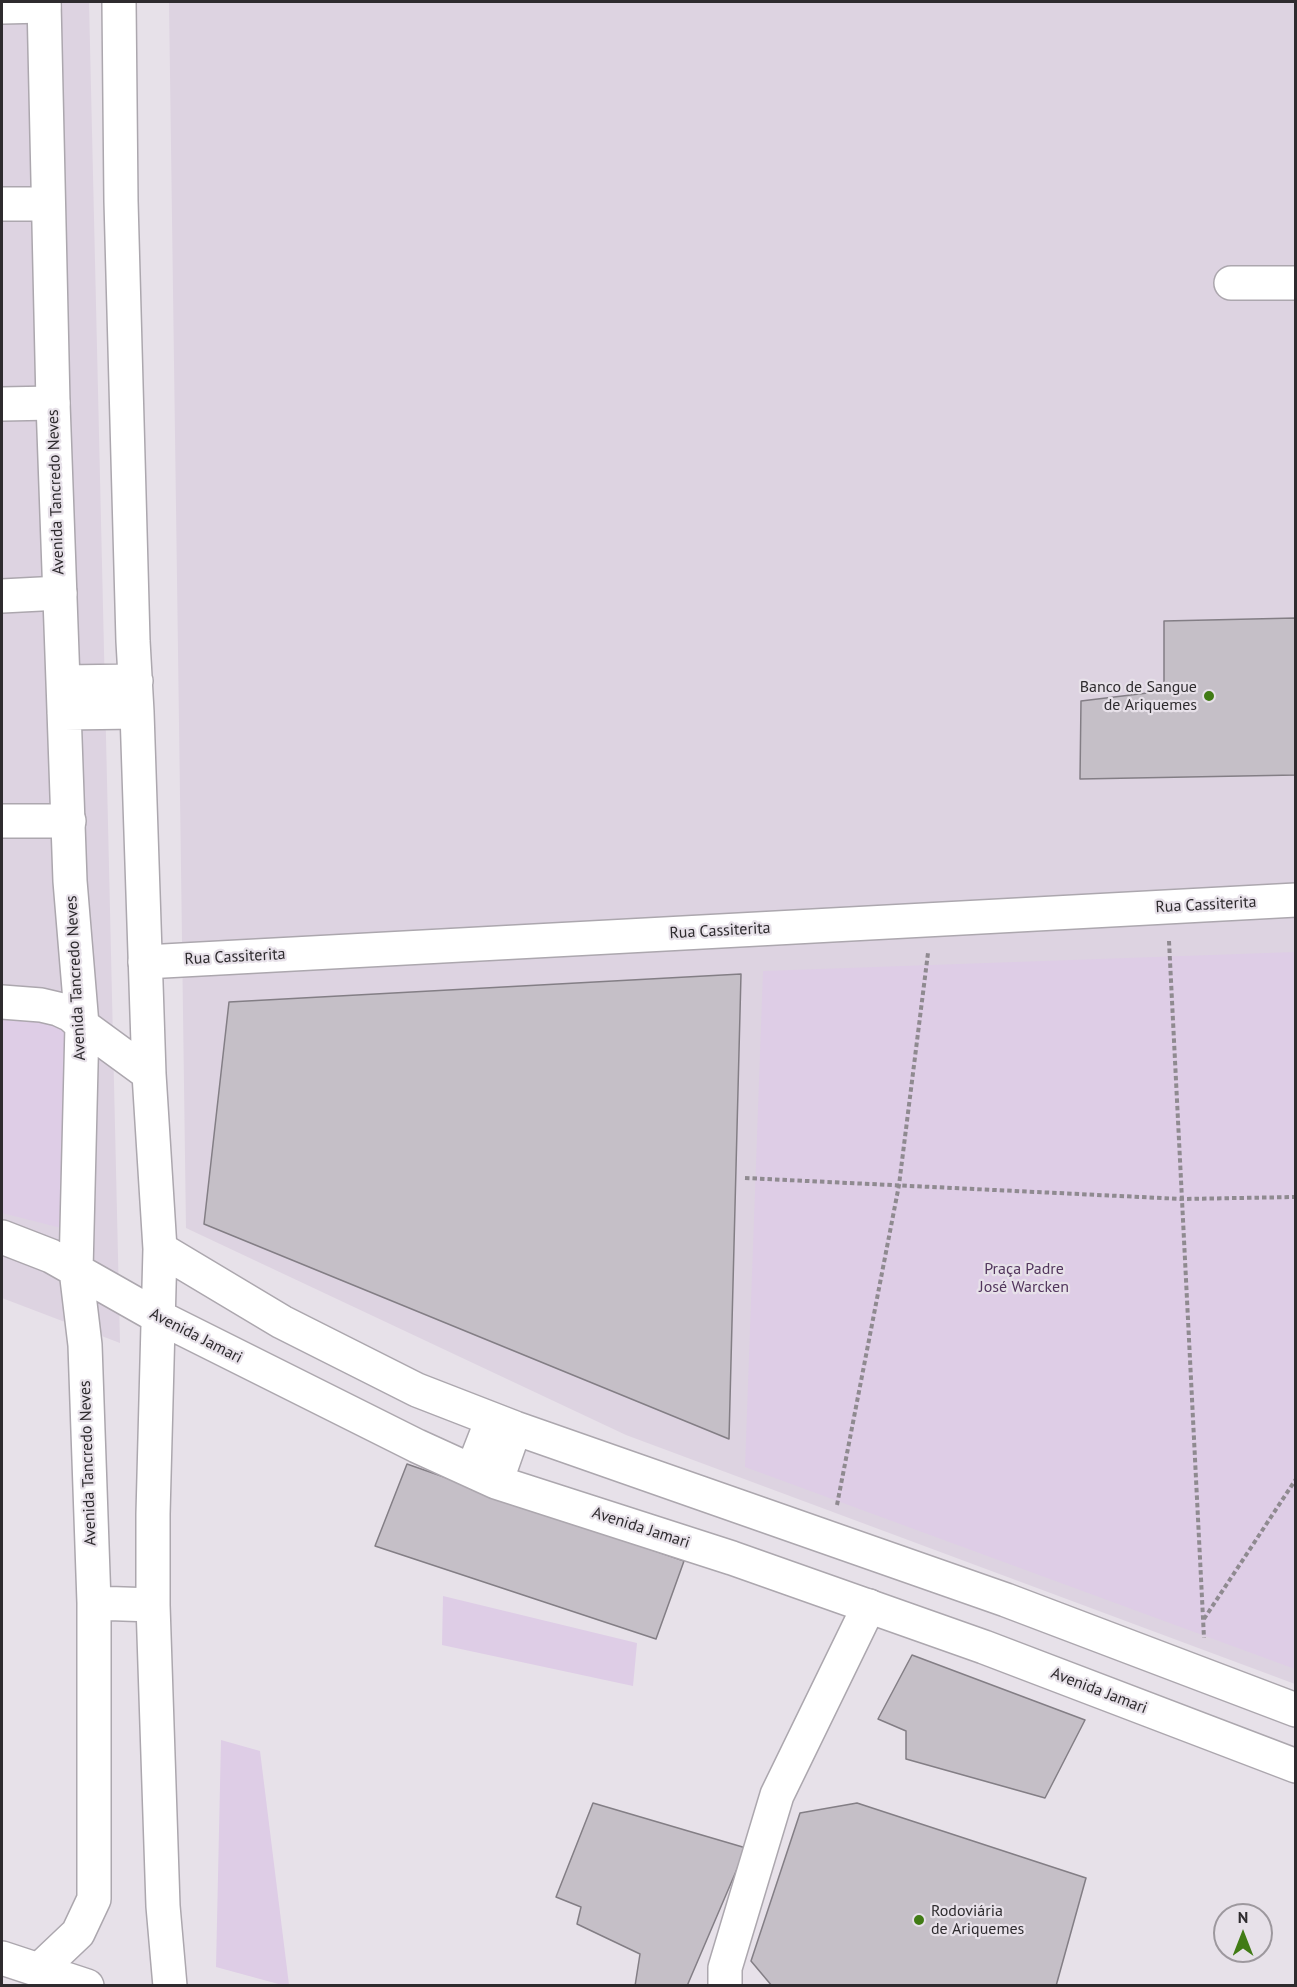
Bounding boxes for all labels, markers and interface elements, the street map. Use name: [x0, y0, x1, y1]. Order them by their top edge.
street label: Avenida Tancredo Neves: [44, 409, 68, 575]
place label: Banco de Sangue de Ariquemes: [1080, 677, 1197, 715]
marker: Banco de Sangue de Ariquemes: [1202, 689, 1216, 703]
street label: Rua Cassiterita: [1155, 893, 1257, 917]
street label: Avenida Tancredo Neves: [62, 895, 90, 1061]
street label: Rua Cassiterita: [669, 919, 771, 943]
street label: Rua Cassiterita: [184, 945, 286, 969]
park label: Praça Padre José Warcken: [979, 1259, 1069, 1297]
street label: Avenida Jamari: [146, 1304, 246, 1368]
street label: Avenida Tancredo Neves: [76, 1380, 100, 1546]
street label: Avenida Jamari: [590, 1503, 692, 1553]
street label: Avenida Jamari: [1048, 1664, 1150, 1718]
place label: Rodoviária de Ariquemes: [931, 1901, 1024, 1939]
north arrow: [1213, 1903, 1273, 1963]
text: N: [1238, 1907, 1248, 1927]
marker: Rodoviária de Ariquemes: [912, 1913, 926, 1927]

